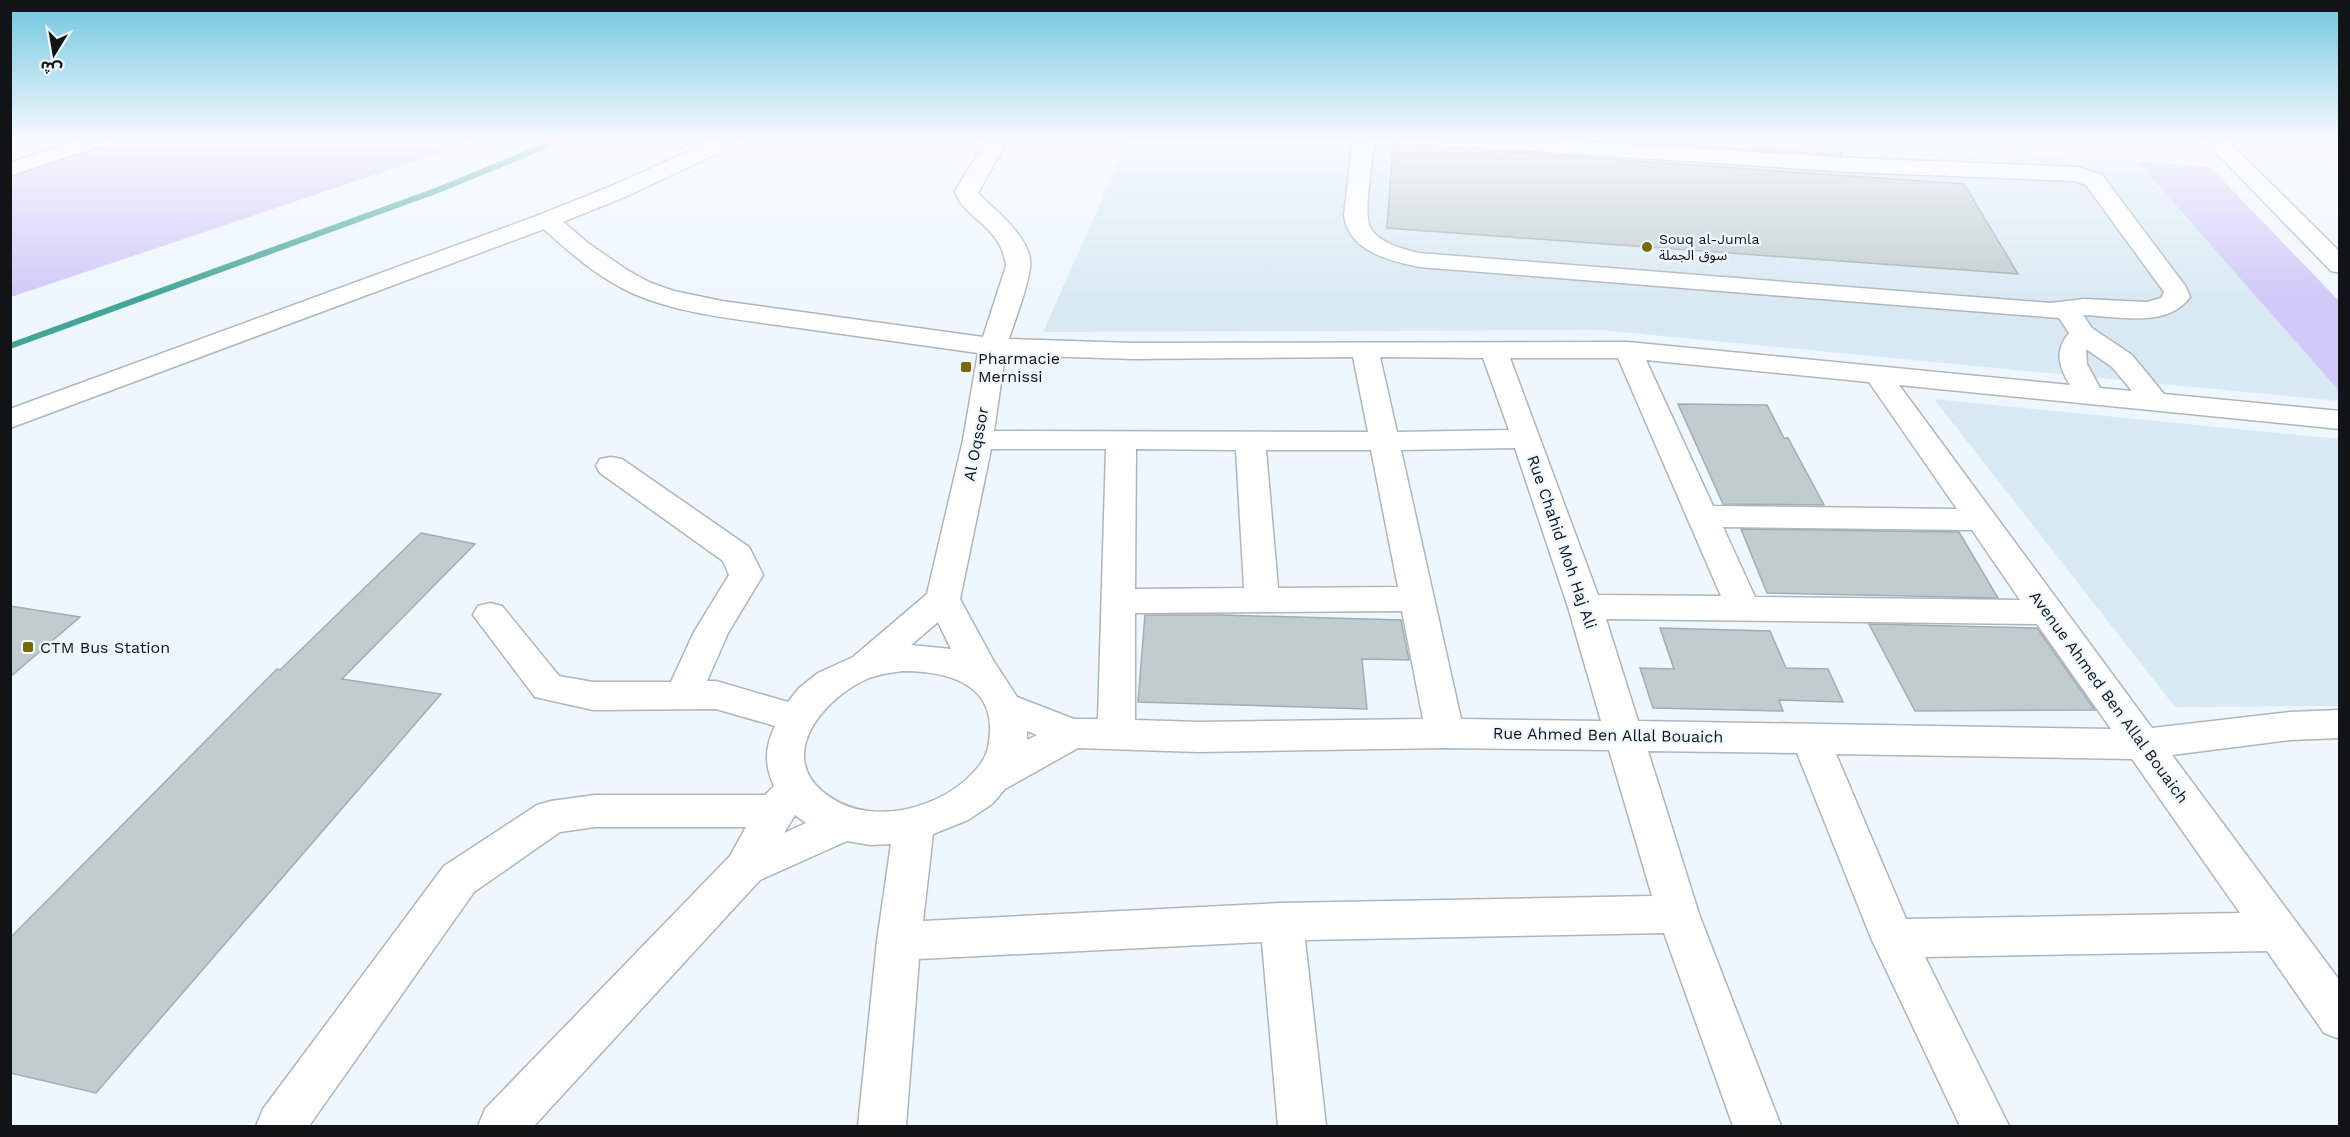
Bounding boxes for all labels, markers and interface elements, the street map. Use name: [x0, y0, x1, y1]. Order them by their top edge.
north arrow: [24, 24, 84, 84]
text: ش: [39, 57, 64, 80]
place label: Souq al-Jumla سوق الجملة: [1659, 231, 1759, 264]
marker: Souq al-Jumla سوق الجملة: [1640, 240, 1654, 254]
place label: Pharmacie Mernissi: [978, 349, 1060, 386]
marker: Pharmacie Mernissi: [959, 360, 973, 374]
street label: Al Oqssor: [959, 405, 993, 483]
street label: Rue Chahid Moh Haj Ali: [1523, 453, 1601, 631]
street label: Avenue Ahmed Ben Allal Bouaich: [2026, 587, 2192, 807]
place label: CTM Bus Station: [40, 638, 170, 657]
marker: CTM Bus Station: [21, 640, 35, 654]
street label: Rue Ahmed Ben Allal Bouaich: [1493, 723, 1723, 747]

